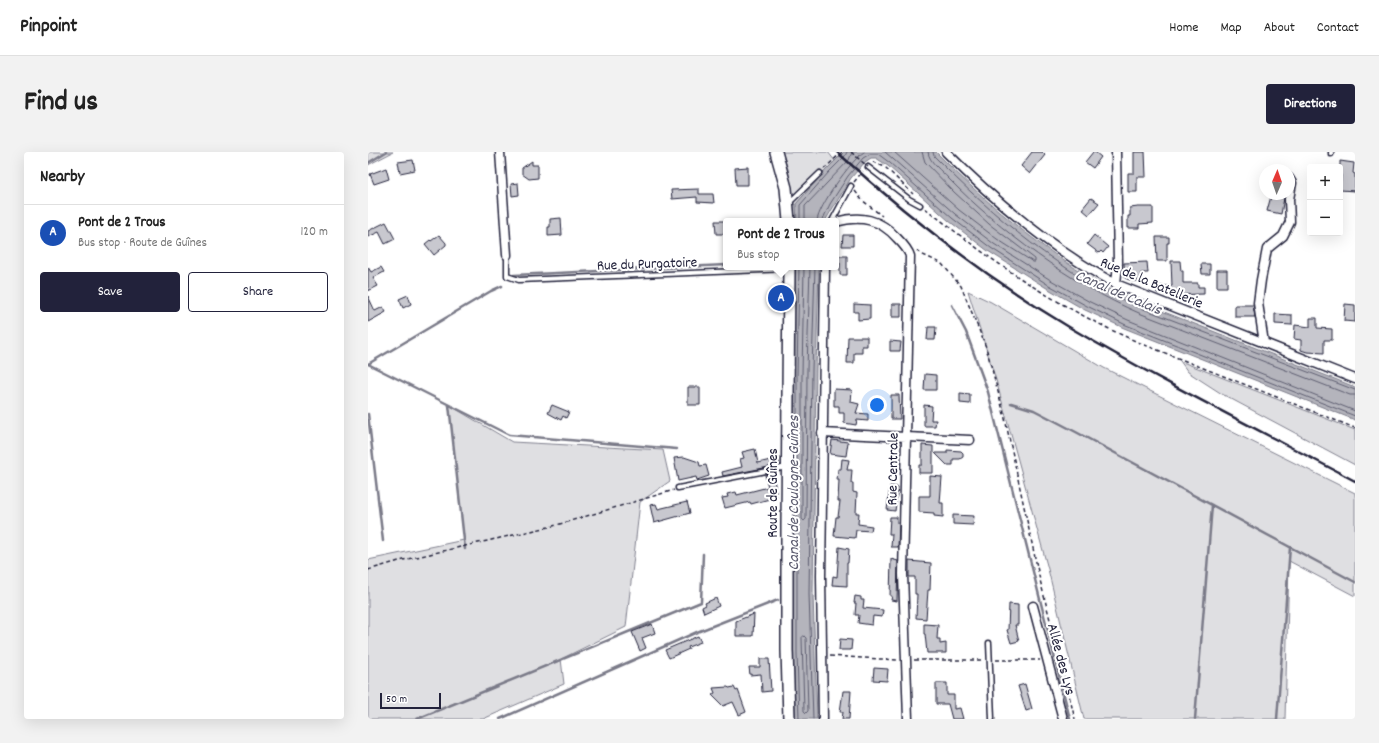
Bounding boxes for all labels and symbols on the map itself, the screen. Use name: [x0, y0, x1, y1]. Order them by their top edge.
north arrow: [1259, 164, 1295, 200]
street label: Rue du Purgatoire: [597, 252, 698, 278]
street label: Rue de la Batellerie: [1096, 252, 1206, 316]
water label: Canal de Calais: [1071, 265, 1166, 322]
pin: A: [768, 283, 794, 313]
your location: [867, 395, 887, 415]
water label: Canal de Coulogne-Guînes: [783, 414, 806, 570]
street label: Rue Centrale: [882, 432, 906, 506]
street label: Route de Guînes: [763, 448, 785, 538]
street label: Allée des Lys: [1040, 621, 1080, 698]
scale bar: [380, 691, 441, 710]

